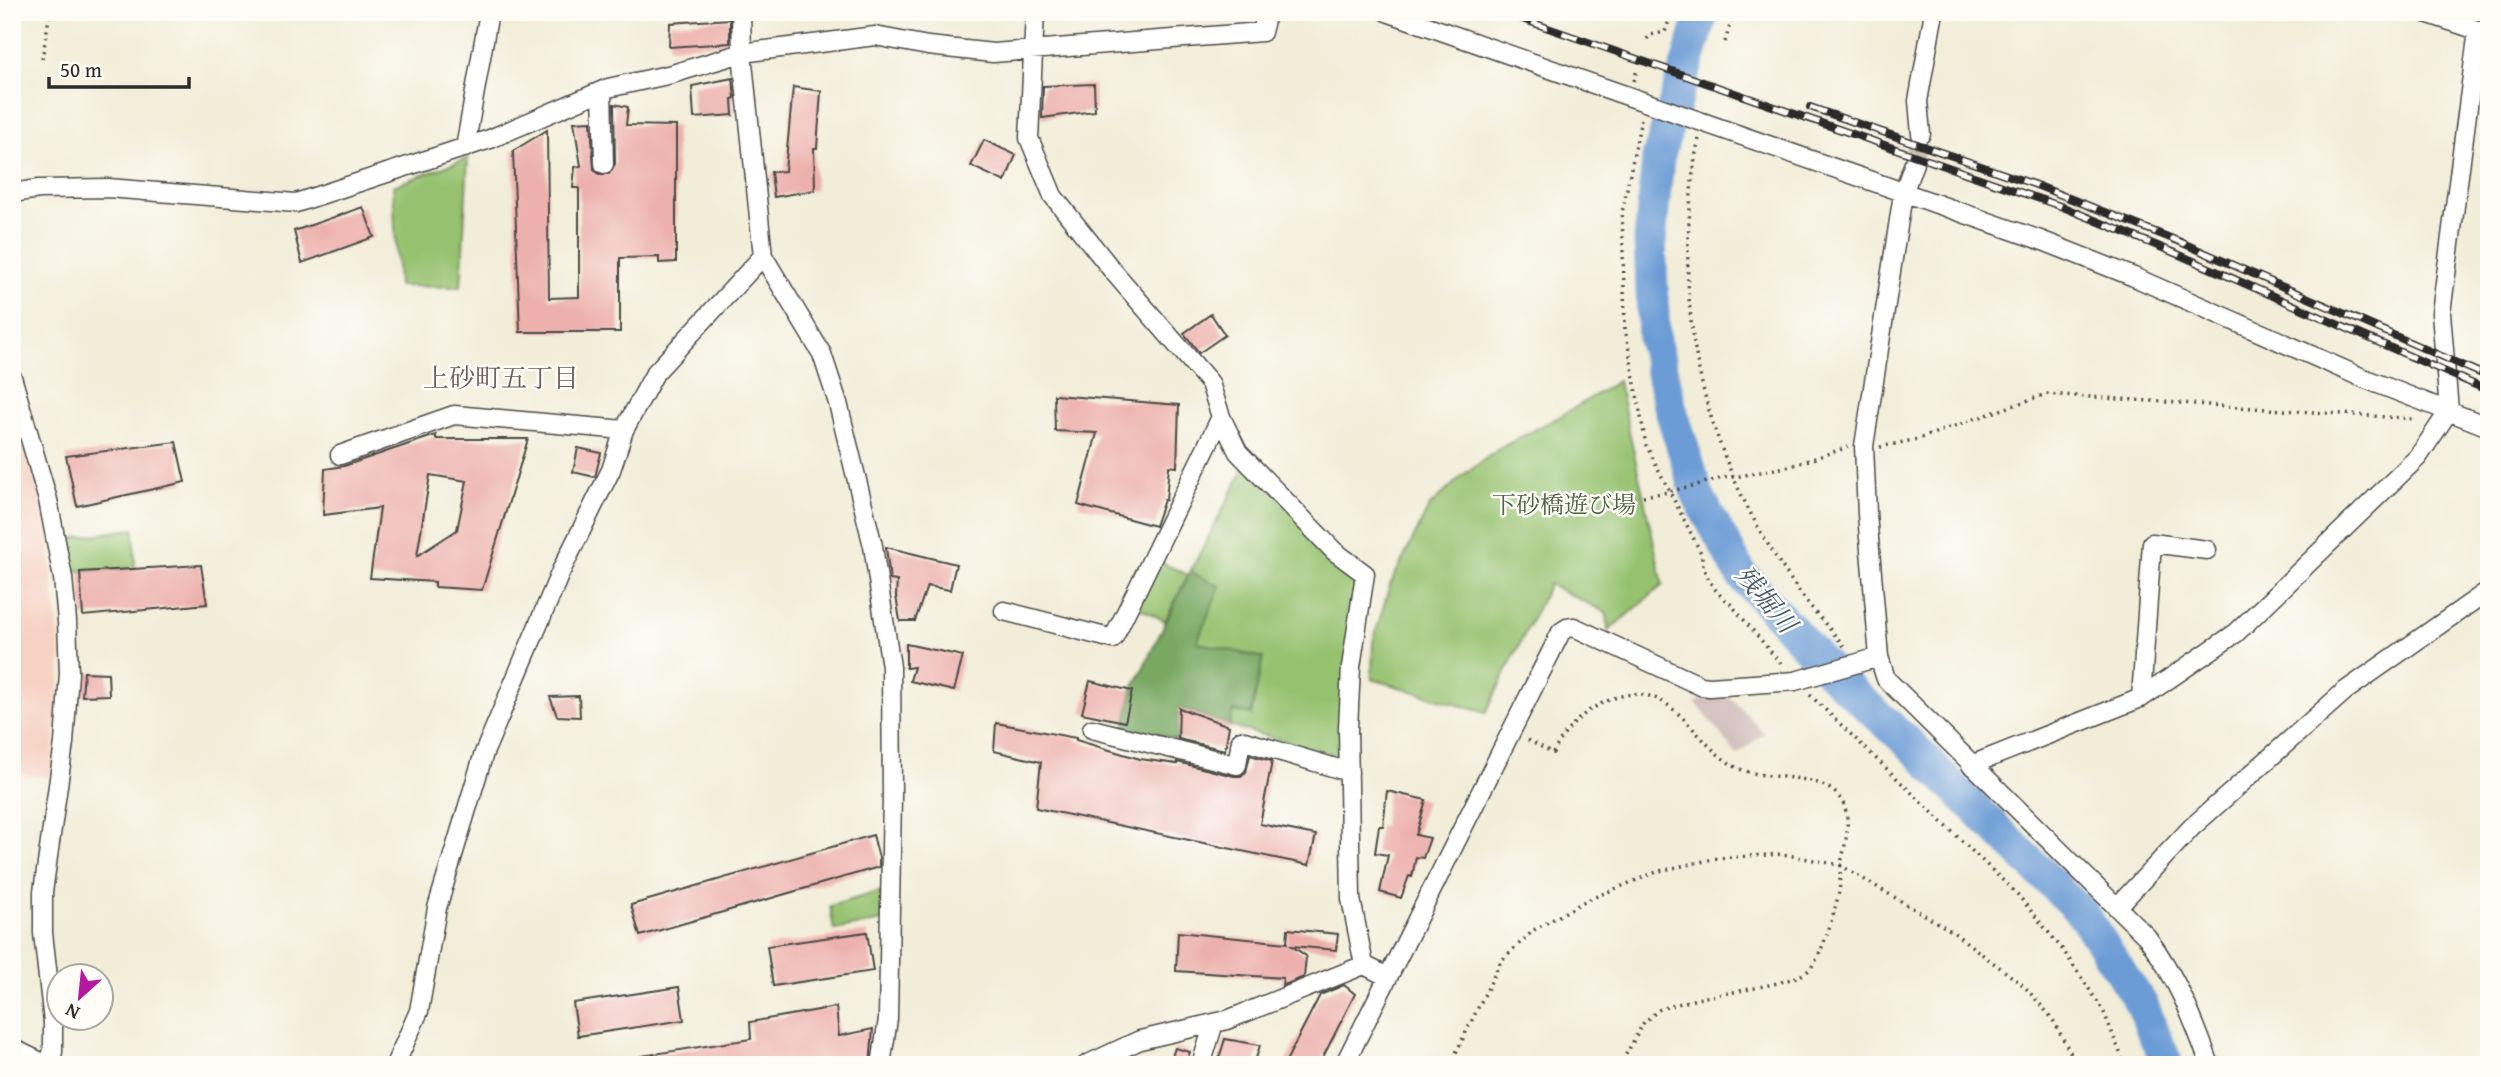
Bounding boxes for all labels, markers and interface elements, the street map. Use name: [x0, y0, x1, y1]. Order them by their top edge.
scale bar: [49, 46, 189, 90]
text: 50 m: [60, 54, 102, 85]
district label: 上砂町五丁目: [423, 358, 579, 397]
park label: 下砂橋遊び場: [1492, 487, 1636, 522]
water label: 残堀川: [1726, 556, 1808, 643]
north arrow: [46, 962, 116, 1032]
text: N: [60, 997, 84, 1028]

